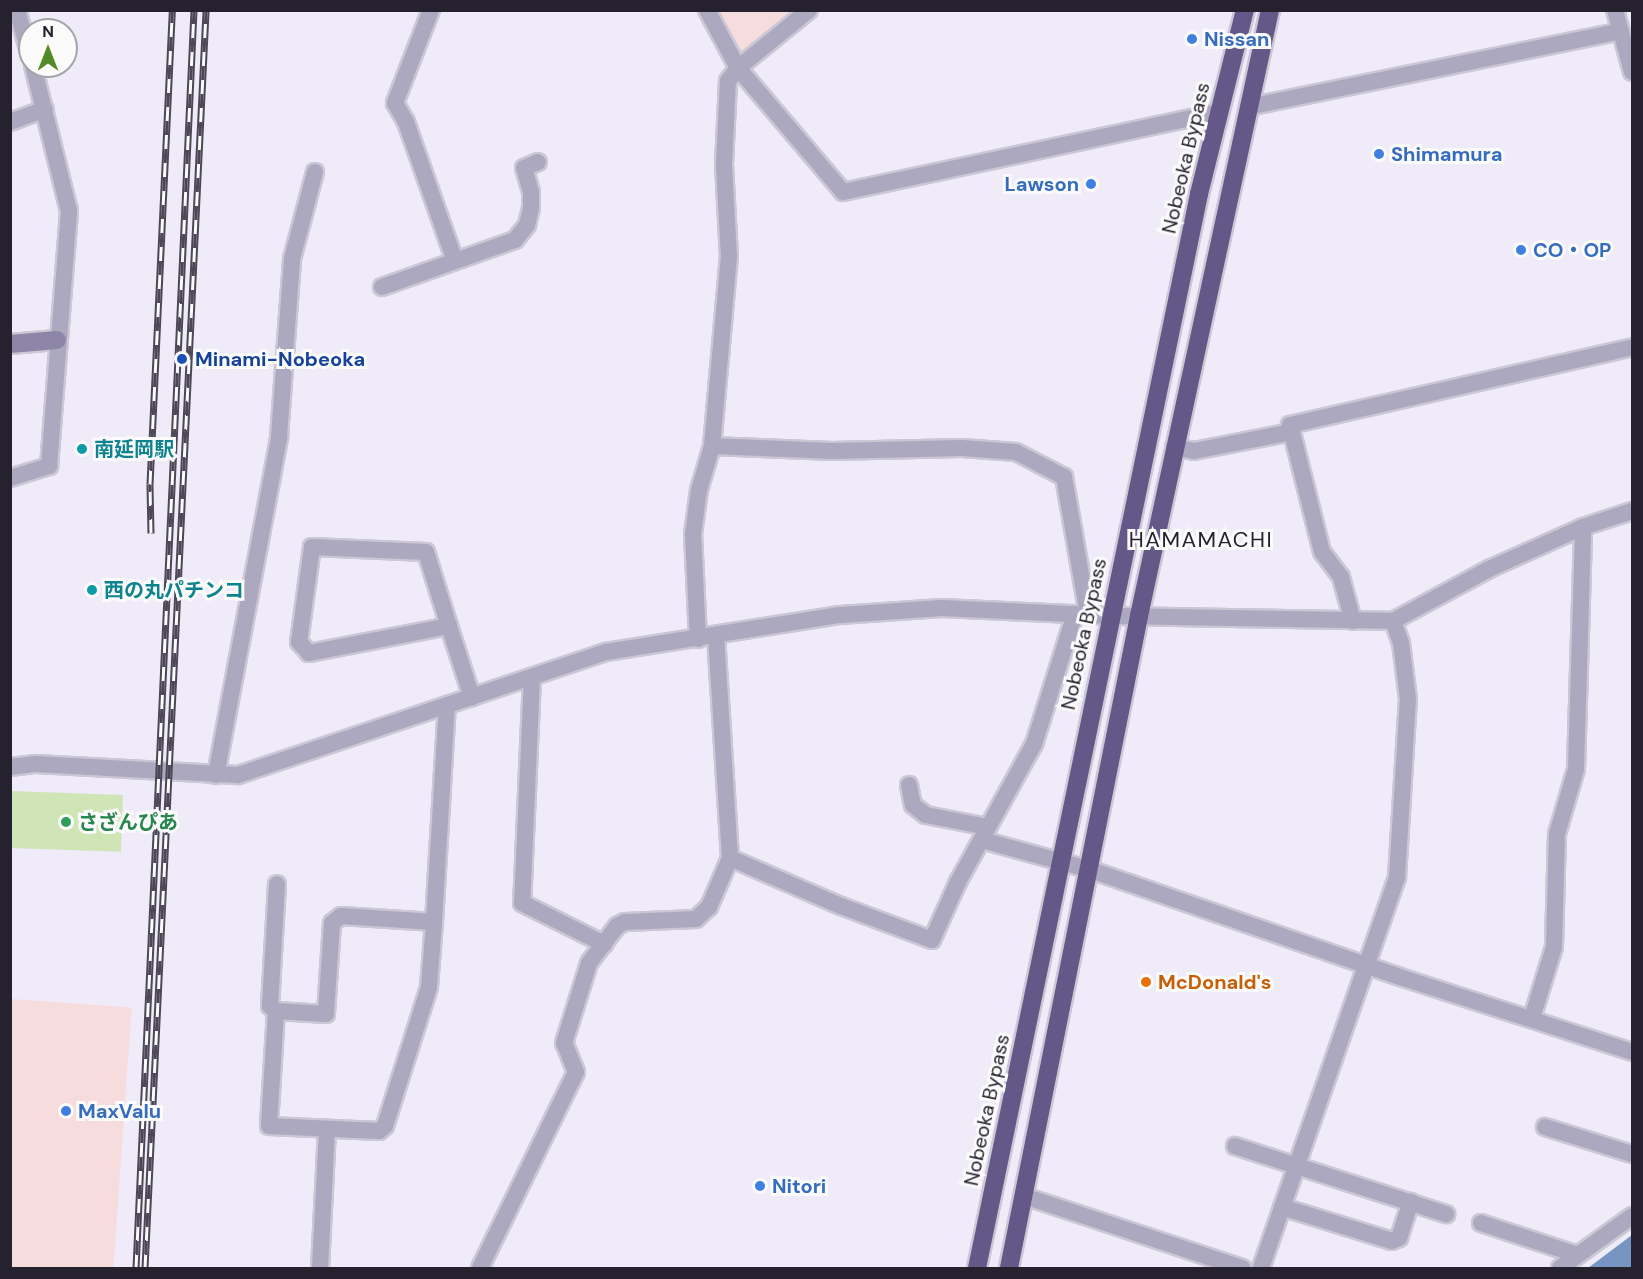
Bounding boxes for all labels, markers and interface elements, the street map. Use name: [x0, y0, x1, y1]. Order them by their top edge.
north arrow: [18, 18, 78, 78]
text: N: [42, 21, 54, 42]
place label: Nissan: [1204, 27, 1269, 51]
marker: Nissan: [1185, 32, 1199, 46]
street label: Nobeoka Bypass: [1157, 80, 1215, 236]
place label: Shimamura: [1391, 142, 1502, 166]
marker: Shimamura: [1372, 147, 1386, 161]
place label: Lawson: [1005, 172, 1079, 196]
marker: Lawson: [1084, 177, 1098, 191]
place label: CO・OP: [1533, 238, 1611, 262]
marker: CO・OP: [1514, 243, 1528, 257]
place label: Minami-Nobeoka: [195, 347, 365, 371]
marker: Minami-Nobeoka: [173, 350, 191, 368]
place label: 南延岡駅: [94, 437, 174, 461]
marker: 南延岡駅: [75, 442, 89, 456]
district label: HAMAMACHI: [1129, 527, 1273, 553]
street label: Nobeoka Bypass: [1056, 556, 1112, 712]
place label: 西の丸パチンコ: [104, 578, 244, 602]
marker: 西の丸パチンコ: [85, 583, 99, 597]
place label: さざんぴあ: [78, 810, 178, 834]
marker: さざんぴあ: [59, 815, 73, 829]
place label: McDonald's: [1158, 970, 1271, 994]
marker: McDonald's: [1139, 975, 1153, 989]
street label: Nobeoka Bypass: [959, 1032, 1015, 1188]
place label: MaxValu: [78, 1099, 161, 1123]
marker: MaxValu: [59, 1104, 73, 1118]
place label: Nitori: [772, 1174, 826, 1198]
marker: Nitori: [753, 1179, 767, 1193]

